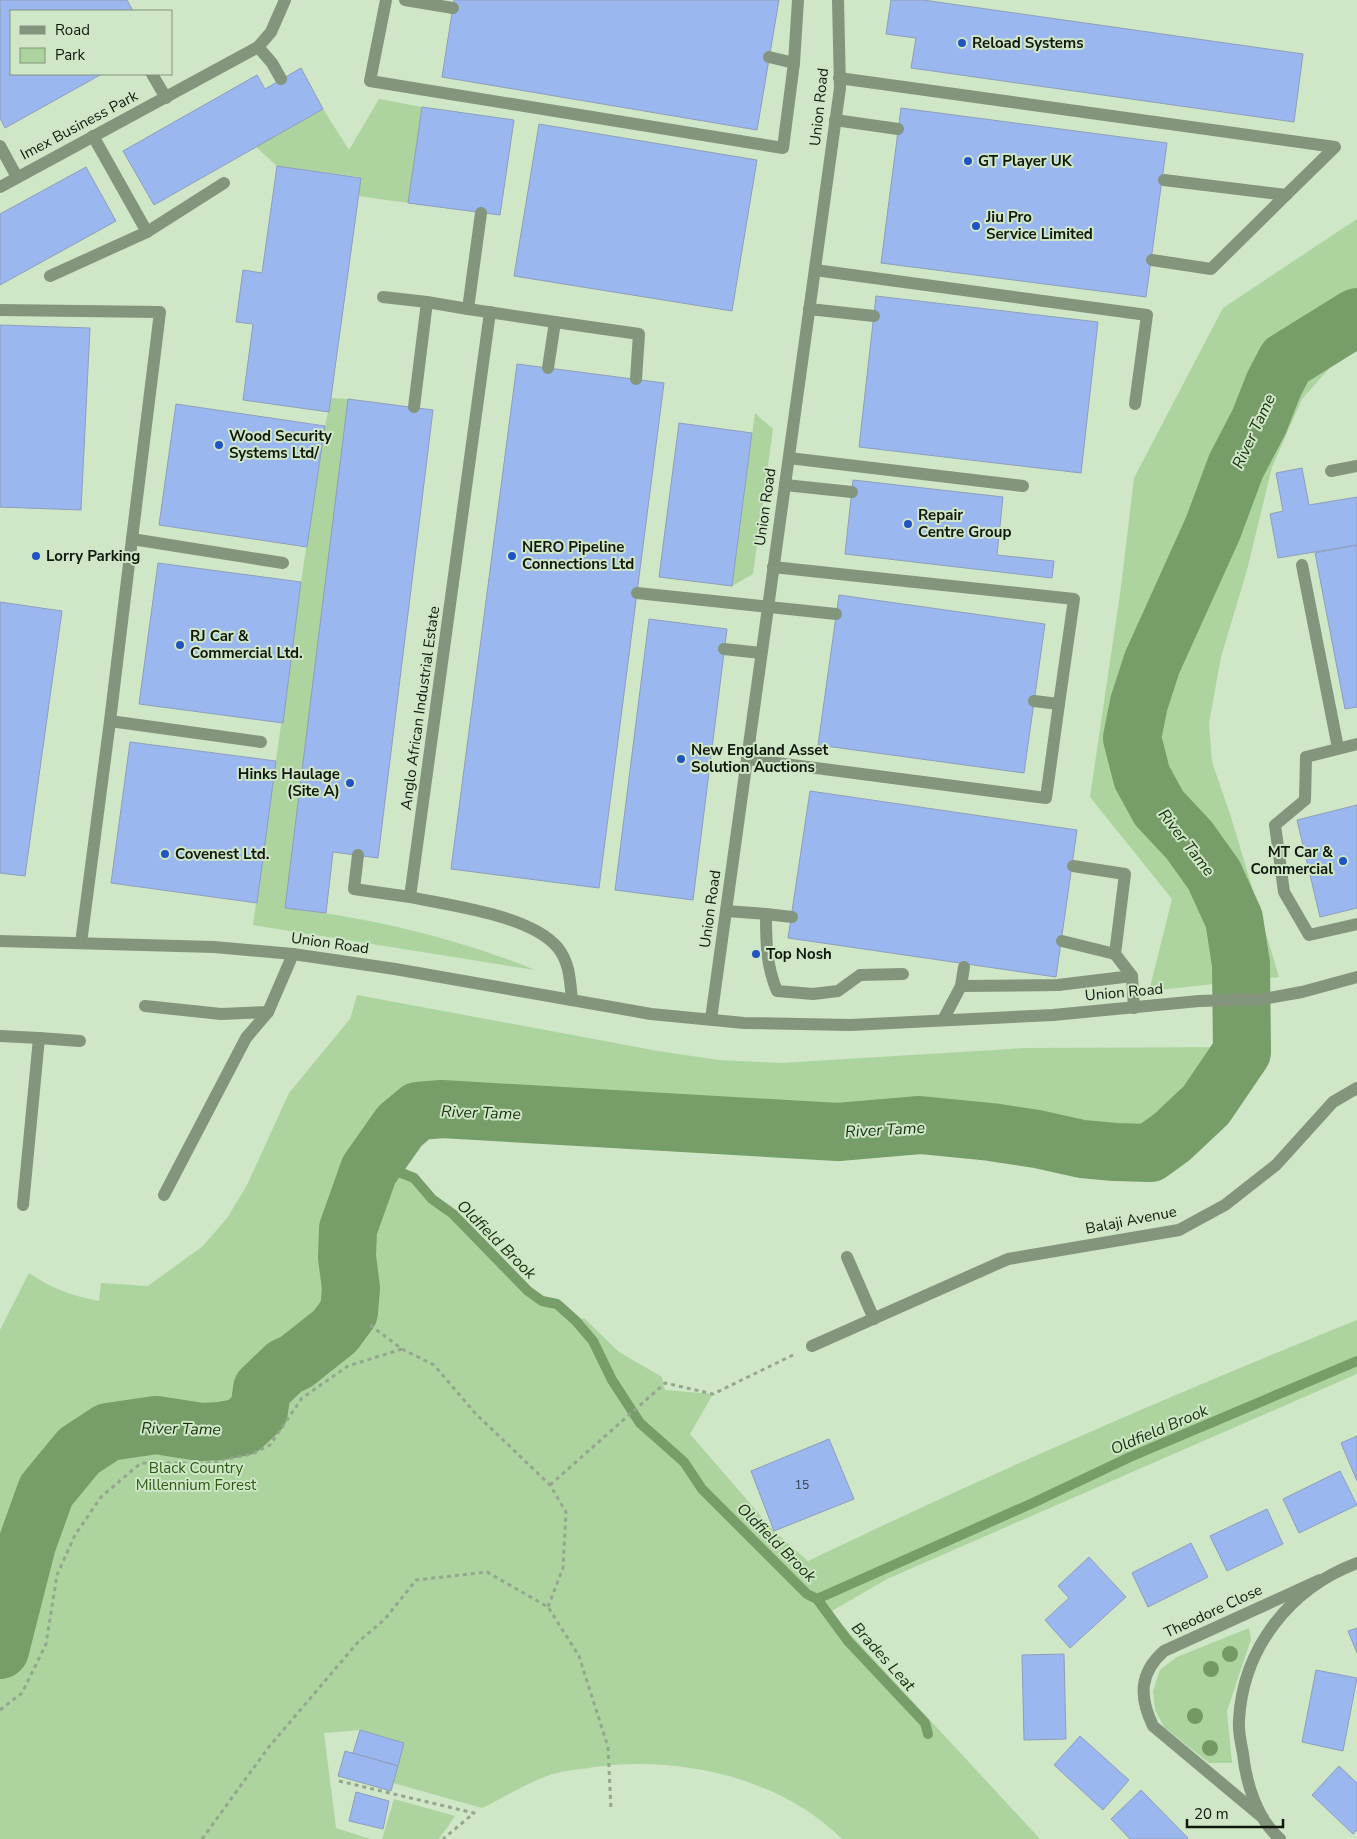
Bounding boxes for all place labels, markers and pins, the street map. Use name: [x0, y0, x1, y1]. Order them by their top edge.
place label: Reload Systems: [972, 33, 1083, 53]
marker: Reload Systems: [956, 37, 968, 49]
place label: GT Player UK: [978, 151, 1073, 171]
marker: GT Player UK: [962, 155, 974, 167]
place label: Jiu Pro Service Limited: [985, 207, 1093, 244]
marker: Jiu Pro Service Limited: [970, 220, 982, 232]
place label: Wood Security Systems Ltd/: [229, 426, 332, 463]
marker: Wood Security Systems Ltd/: [213, 439, 225, 451]
place label: Repair Centre Group: [918, 505, 1011, 542]
marker: Repair Centre Group: [902, 518, 914, 530]
place label: NERO Pipeline Connections Ltd: [522, 537, 634, 574]
place label: Lorry Parking: [46, 546, 140, 566]
marker: Lorry Parking: [30, 550, 42, 562]
marker: NERO Pipeline Connections Ltd: [506, 550, 518, 562]
place label: RJ Car & Commercial Ltd.: [190, 626, 303, 663]
marker: RJ Car & Commercial Ltd.: [174, 639, 186, 651]
place label: New England Asset Solution Auctions: [691, 740, 828, 777]
marker: New England Asset Solution Auctions: [675, 753, 687, 765]
place label: Hinks Haulage (Site A): [238, 764, 340, 801]
marker: Hinks Haulage (Site A): [344, 777, 356, 789]
place label: MT Car & Commercial: [1251, 842, 1334, 879]
place label: Covenest Ltd.: [175, 844, 269, 864]
marker: Covenest Ltd.: [159, 848, 171, 860]
marker: MT Car & Commercial: [1337, 855, 1349, 867]
place label: Top Nosh: [766, 944, 832, 964]
marker: Top Nosh: [750, 948, 762, 960]

